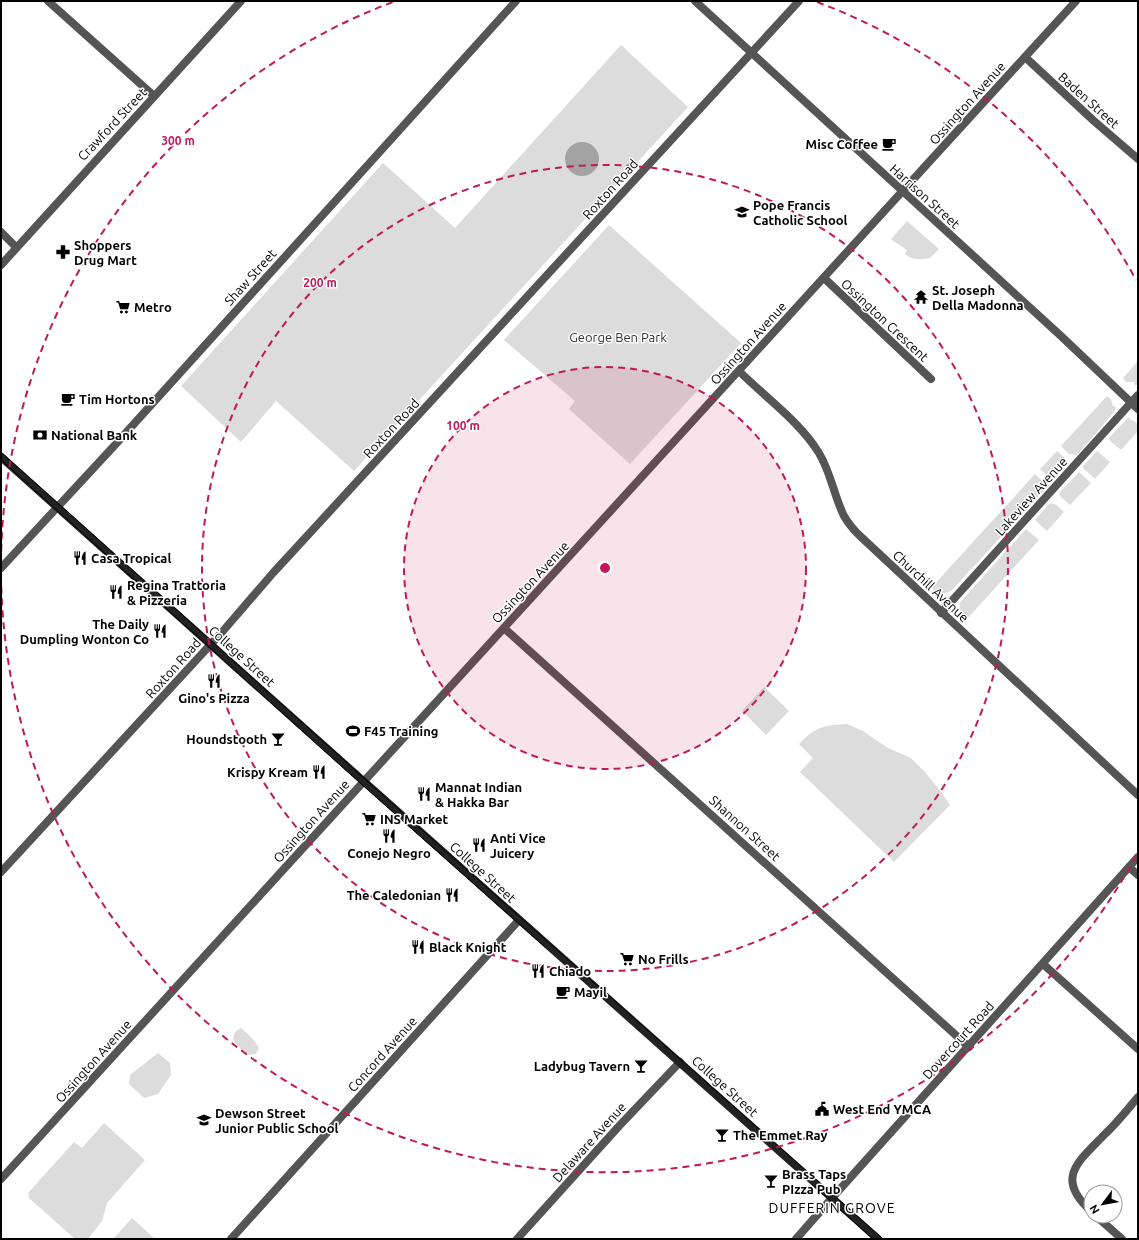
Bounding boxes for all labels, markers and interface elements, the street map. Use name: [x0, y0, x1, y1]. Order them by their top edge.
street label: Ossington Avenue: [926, 59, 1008, 147]
street label: Baden Street: [1056, 69, 1122, 131]
street label: Crawford Street: [75, 85, 149, 163]
text: 300 m: [161, 134, 195, 147]
cafe icon: Misc Coffee: [881, 136, 897, 152]
place label: Misc Coffee: [806, 137, 878, 151]
street label: Roxton Road: [580, 156, 640, 222]
street label: Harrison Street: [887, 161, 963, 231]
place label: Pope Francis Catholic School: [753, 198, 848, 227]
school or university icon: Pope Francis Catholic School: [734, 204, 750, 220]
place label: Shoppers Drug Mart: [74, 238, 137, 267]
pharmacy icon: Shoppers Drug Mart: [55, 244, 71, 260]
street label: Shaw Street: [221, 246, 279, 308]
text: 200 m: [303, 276, 337, 289]
street label: Ossington Crescent: [839, 276, 931, 364]
place label: St. Joseph Della Madonna: [932, 283, 1024, 312]
temple icon: St. Joseph Della Madonna: [913, 289, 929, 305]
supermarket icon: Metro: [115, 299, 131, 315]
street label: Ossington Avenue: [707, 299, 789, 387]
place label: Metro: [134, 300, 172, 314]
park label: George Ben Park: [569, 330, 667, 344]
cafe icon: Tim Hortons: [60, 391, 76, 407]
place label: Tim Hortons: [79, 392, 155, 406]
street label: Roxton Road: [360, 396, 422, 460]
text: 100 m: [446, 419, 480, 432]
bank icon: National Bank: [32, 427, 48, 443]
place label: National Bank: [51, 428, 138, 442]
street label: Lakeview Avenue: [992, 454, 1070, 538]
street label: Ossington Avenue: [489, 538, 571, 626]
street label: Churchill Avenue: [890, 547, 972, 625]
restaurant icon: Casa Tropical: [72, 550, 88, 566]
place label: Casa Tropical: [91, 551, 171, 565]
centre of rings: [598, 561, 612, 575]
place label: Regina Trattoria & Pizzeria: [127, 578, 226, 607]
restaurant icon: Regina Trattoria & Pizzeria: [108, 584, 124, 600]
place label: The Daily Dumpling Wonton Co: [20, 617, 149, 646]
restaurant icon: The Daily Dumpling Wonton Co: [152, 623, 168, 639]
street label: College Street: [206, 623, 278, 689]
street label: Roxton Road: [143, 635, 203, 701]
restaurant icon: Gino's Pizza: [206, 673, 222, 689]
place label: Gino's Pizza: [178, 691, 250, 705]
sports icon: F45 Training: [345, 723, 361, 739]
place label: F45 Training: [364, 724, 438, 738]
bar icon: Houndstooth: [270, 731, 286, 747]
place label: Houndstooth: [186, 732, 267, 746]
restaurant icon: Krispy Kream: [311, 764, 327, 780]
place label: Krispy Kream: [227, 765, 308, 779]
street label: Ossington Avenue: [270, 777, 352, 865]
place label: Mannat Indian & Hakka Bar: [435, 780, 522, 809]
restaurant icon: Mannat Indian & Hakka Bar: [416, 786, 432, 802]
street label: Shannon Street: [707, 793, 783, 863]
supermarket icon: INS Market: [361, 811, 377, 827]
place label: INS Market: [380, 812, 448, 826]
restaurant icon: Conejo Negro: [381, 828, 397, 844]
place label: Anti Vice Juicery: [490, 831, 546, 860]
restaurant icon: Anti Vice Juicery: [471, 837, 487, 853]
street label: College Street: [447, 839, 519, 905]
place label: Conejo Negro: [347, 846, 431, 860]
restaurant icon: The Caledonian: [444, 887, 460, 903]
place label: The Caledonian: [347, 888, 441, 902]
restaurant icon: Black Knight: [410, 939, 426, 955]
place label: Black Knight: [429, 940, 507, 954]
supermarket icon: No Frills: [619, 951, 635, 967]
place label: No Frills: [638, 952, 689, 966]
restaurant icon: Chiado: [530, 963, 546, 979]
place label: Chiado: [549, 964, 591, 978]
cafe icon: Mayil: [555, 984, 571, 1000]
place label: Mayil: [574, 985, 607, 999]
street label: Dovercourt Road: [920, 998, 996, 1082]
street label: Concord Avenue: [345, 1014, 419, 1094]
street label: Ossington Avenue: [52, 1017, 134, 1105]
street label: College Street: [689, 1053, 761, 1119]
bar icon: Ladybug Tavern: [633, 1058, 649, 1074]
place label: Ladybug Tavern: [534, 1059, 630, 1073]
street label: Delaware Avenue: [550, 1099, 628, 1185]
public building icon: West End YMCA: [814, 1101, 830, 1117]
place label: West End YMCA: [833, 1102, 932, 1116]
place label: Dewson Street Junior Public School: [215, 1106, 338, 1135]
school or university icon: Dewson Street Junior Public School: [196, 1112, 212, 1128]
bar icon: The Emmet Ray: [714, 1127, 730, 1143]
place label: The Emmet Ray: [733, 1128, 827, 1142]
place label: Brass Taps PIzza Pub: [782, 1167, 846, 1196]
bar icon: Brass Taps PIzza Pub: [763, 1173, 779, 1189]
north arrow: [1083, 1184, 1123, 1224]
district label: DUFFERIN GROVE: [769, 1200, 896, 1216]
text: N: [1087, 1203, 1102, 1216]

